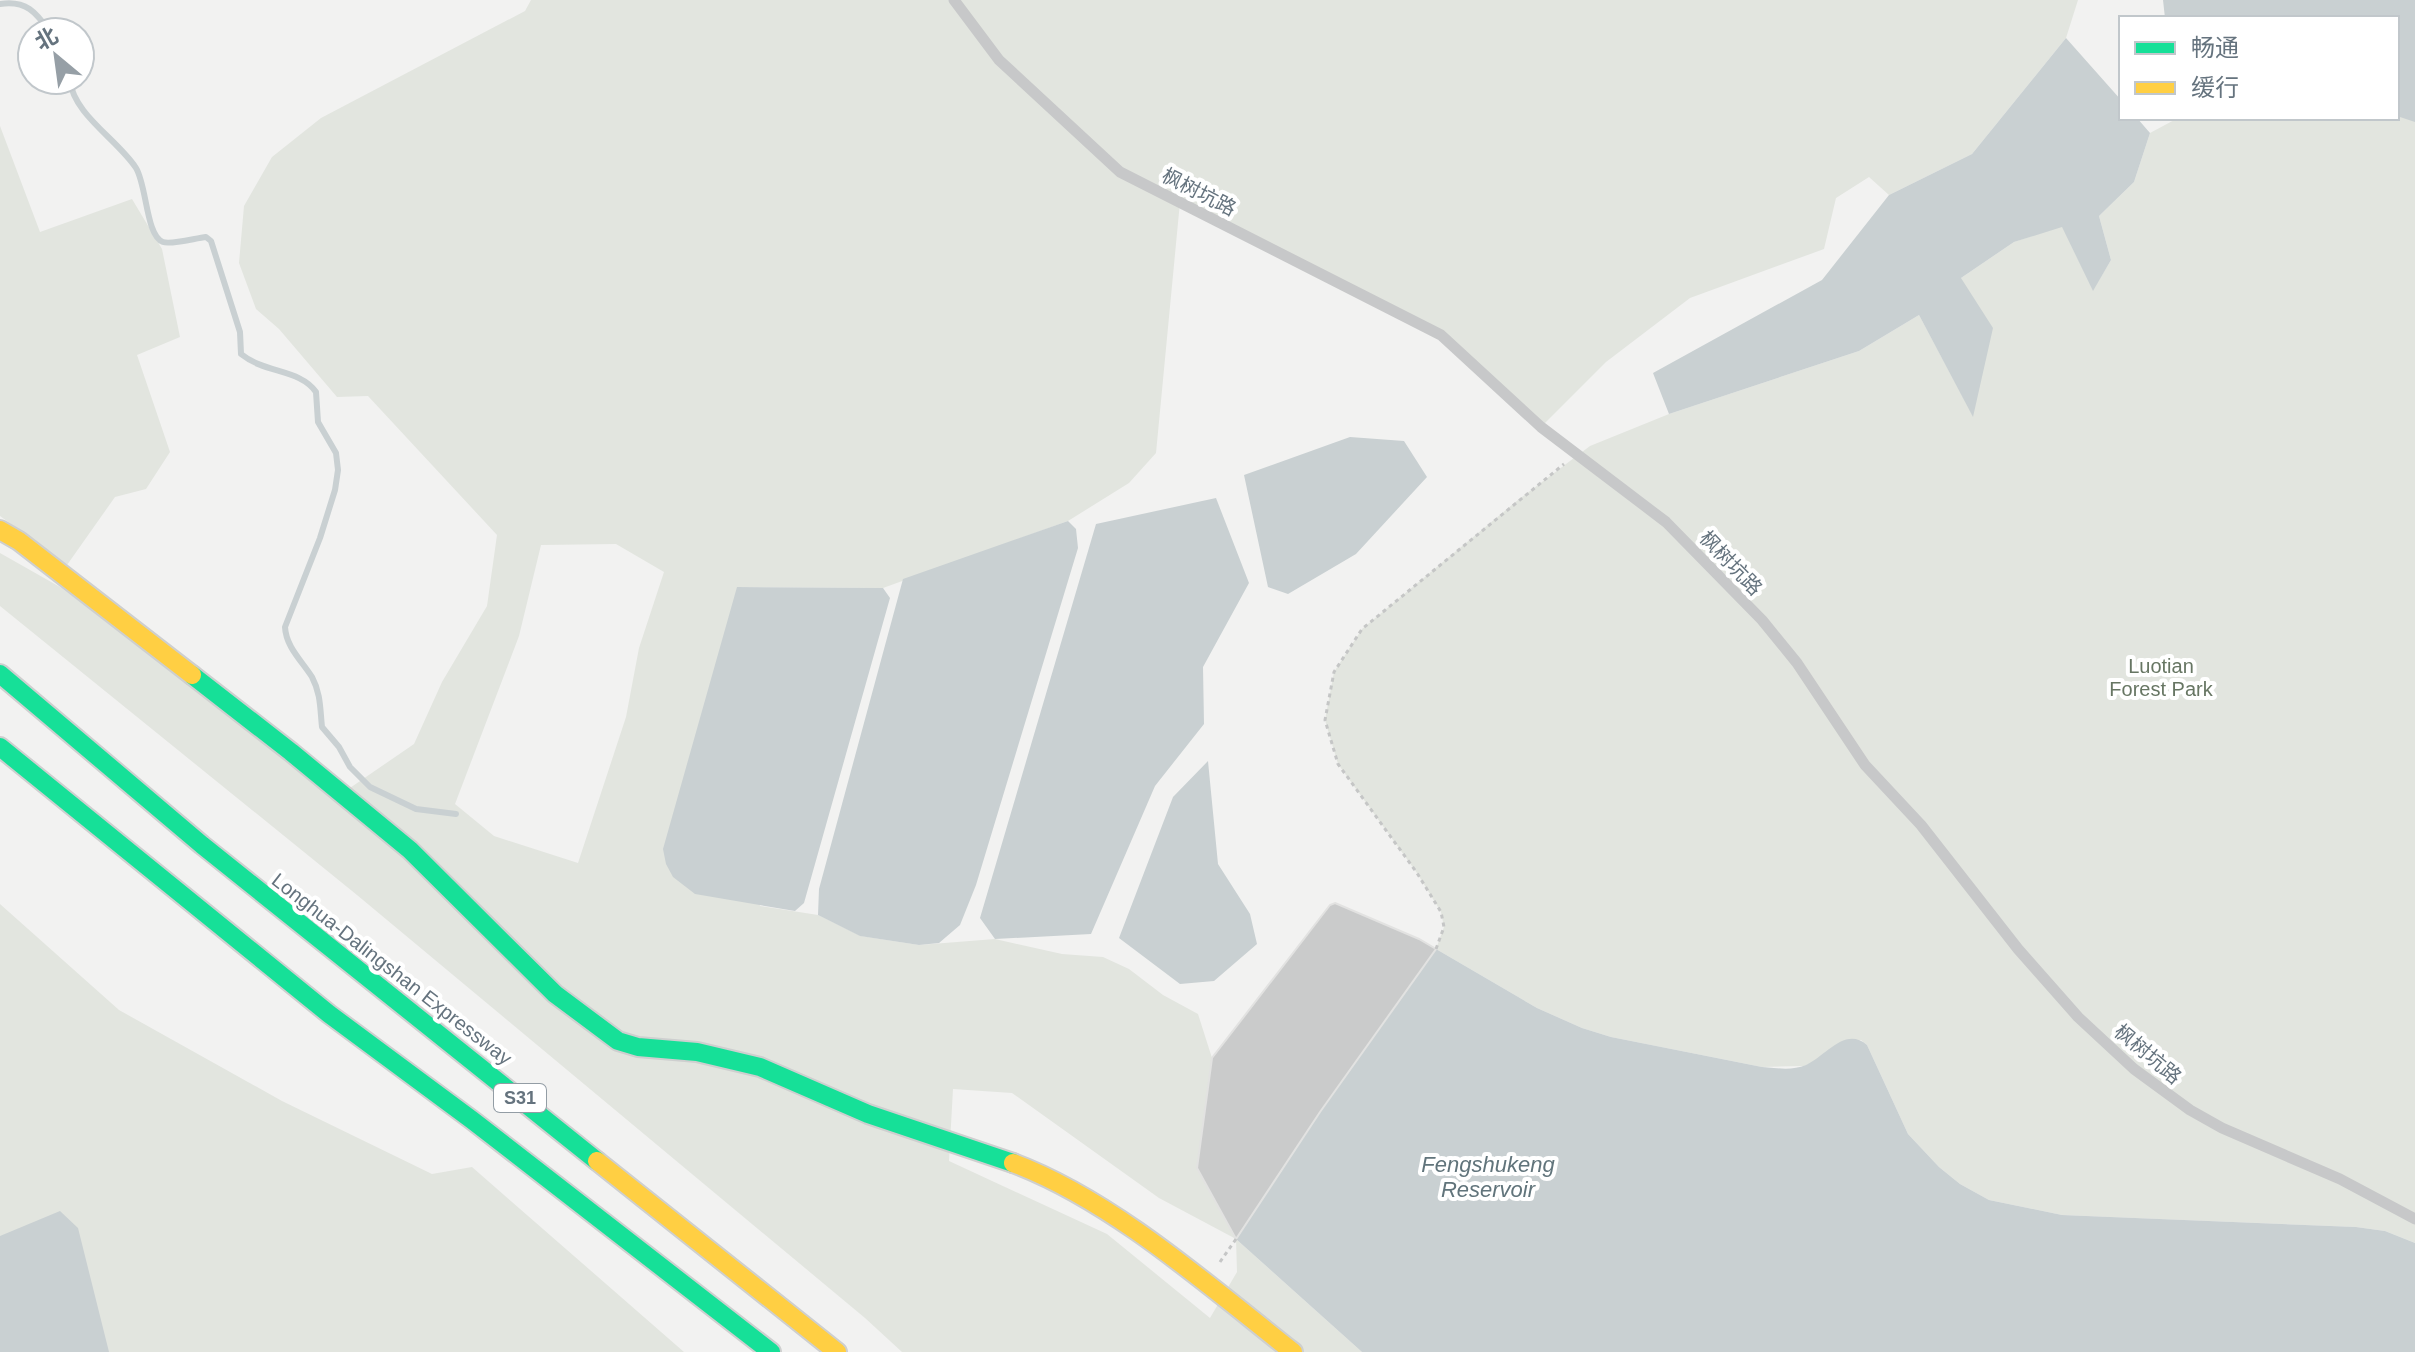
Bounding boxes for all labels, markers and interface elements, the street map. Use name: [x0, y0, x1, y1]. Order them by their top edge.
north arrow: [16, 16, 96, 96]
legend: [2119, 16, 2399, 120]
text: 北: [31, 23, 62, 55]
text: 畅通: [2191, 34, 2239, 61]
text: 缓行: [2191, 74, 2239, 101]
street label: 枫树坑路: [1158, 164, 1240, 220]
street label: 枫树坑路: [1695, 527, 1767, 599]
park label: Luotian Forest Park: [2109, 655, 2214, 700]
street label: Longhua-Dalingshan Expressway: [268, 869, 516, 1069]
street label: 枫树坑路: [2110, 1020, 2186, 1088]
road number: S31: [494, 1084, 546, 1112]
water label: Fengshukeng Reservoir: [1421, 1152, 1555, 1202]

